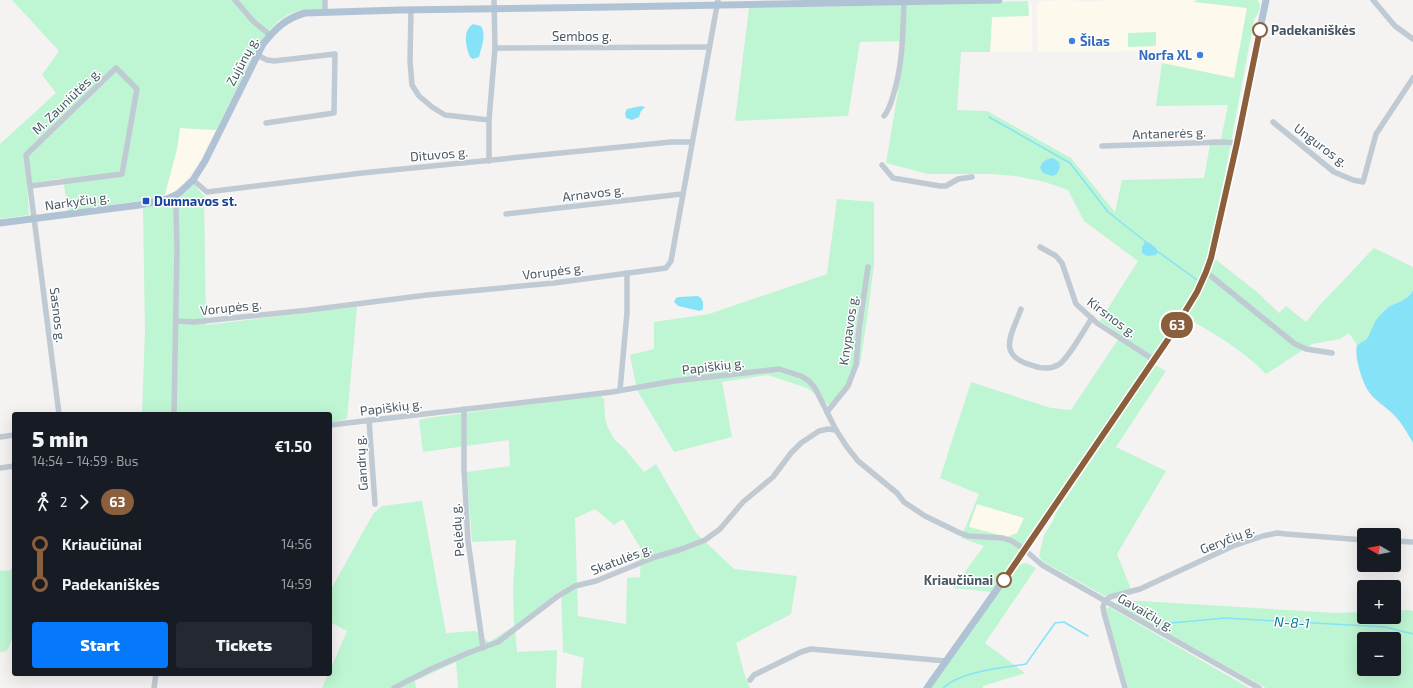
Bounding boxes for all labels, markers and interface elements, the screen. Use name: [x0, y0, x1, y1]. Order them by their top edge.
marker: Padekaniškės: [1252, 22, 1268, 38]
place label: Padekaniškės: [1271, 22, 1356, 38]
street label: Sembos g.: [552, 28, 612, 44]
place label: Šilas: [1080, 32, 1110, 49]
street label: Zujūnų g.: [222, 34, 262, 88]
marker: Šilas: [1067, 36, 1077, 46]
place label: Norfa XL: [1139, 47, 1192, 63]
marker: Norfa XL: [1195, 50, 1205, 60]
street label: M. Zauniūtės g.: [28, 64, 104, 138]
street label: Unguros g.: [1291, 120, 1351, 170]
street label: Antanerės g.: [1132, 124, 1206, 142]
street label: Dituvos g.: [409, 143, 469, 165]
street label: Arnavos g.: [561, 181, 625, 205]
street label: Narkyčių g.: [44, 189, 110, 213]
place label: Dumnavos st.: [154, 193, 237, 209]
marker: Dumnavos st.: [141, 196, 151, 206]
street label: Vorupės g.: [521, 259, 585, 283]
street label: Sasnos g.: [47, 286, 69, 344]
street label: Kirsnos g.: [1084, 293, 1140, 341]
street label: Knypavos g.: [835, 294, 861, 366]
street label: Vorupės g.: [199, 296, 263, 318]
line badge: 63: [1159, 312, 1195, 338]
text: 63: [1169, 316, 1185, 333]
street label: Papiškių g.: [681, 354, 745, 378]
street label: Papiškių g.: [359, 395, 423, 419]
text: 5 min: [32, 425, 88, 451]
street label: Gandrų g.: [351, 434, 371, 492]
text: €1.50: [274, 437, 312, 455]
text: 14:54 – 14:59 · Bus: [32, 453, 138, 469]
icon: walk: [32, 491, 54, 513]
icon: forward: [73, 491, 95, 513]
text: 63: [109, 493, 126, 510]
text: 2: [60, 494, 67, 510]
street label: Pelėdų g.: [447, 503, 467, 557]
street label: Geryčių g.: [1197, 521, 1257, 557]
north arrow: [1357, 528, 1401, 572]
map controls: [1357, 528, 1401, 676]
text: Kriaučiūnai: [62, 535, 142, 553]
text: 14:56: [281, 536, 312, 552]
street label: Skatulės g.: [588, 540, 654, 578]
place label: Kriaučiūnai: [924, 572, 993, 588]
marker: Kriaučiūnai: [996, 572, 1012, 588]
text: Padekaniškės: [62, 575, 160, 593]
text: 14:59: [281, 576, 312, 592]
button: +: [1357, 580, 1401, 624]
street label: Gavaičių g.: [1115, 589, 1177, 635]
water label: N-8-1: [1274, 613, 1310, 631]
button: Start: [32, 622, 168, 668]
button: Tickets: [176, 622, 312, 668]
button: −: [1357, 632, 1401, 676]

